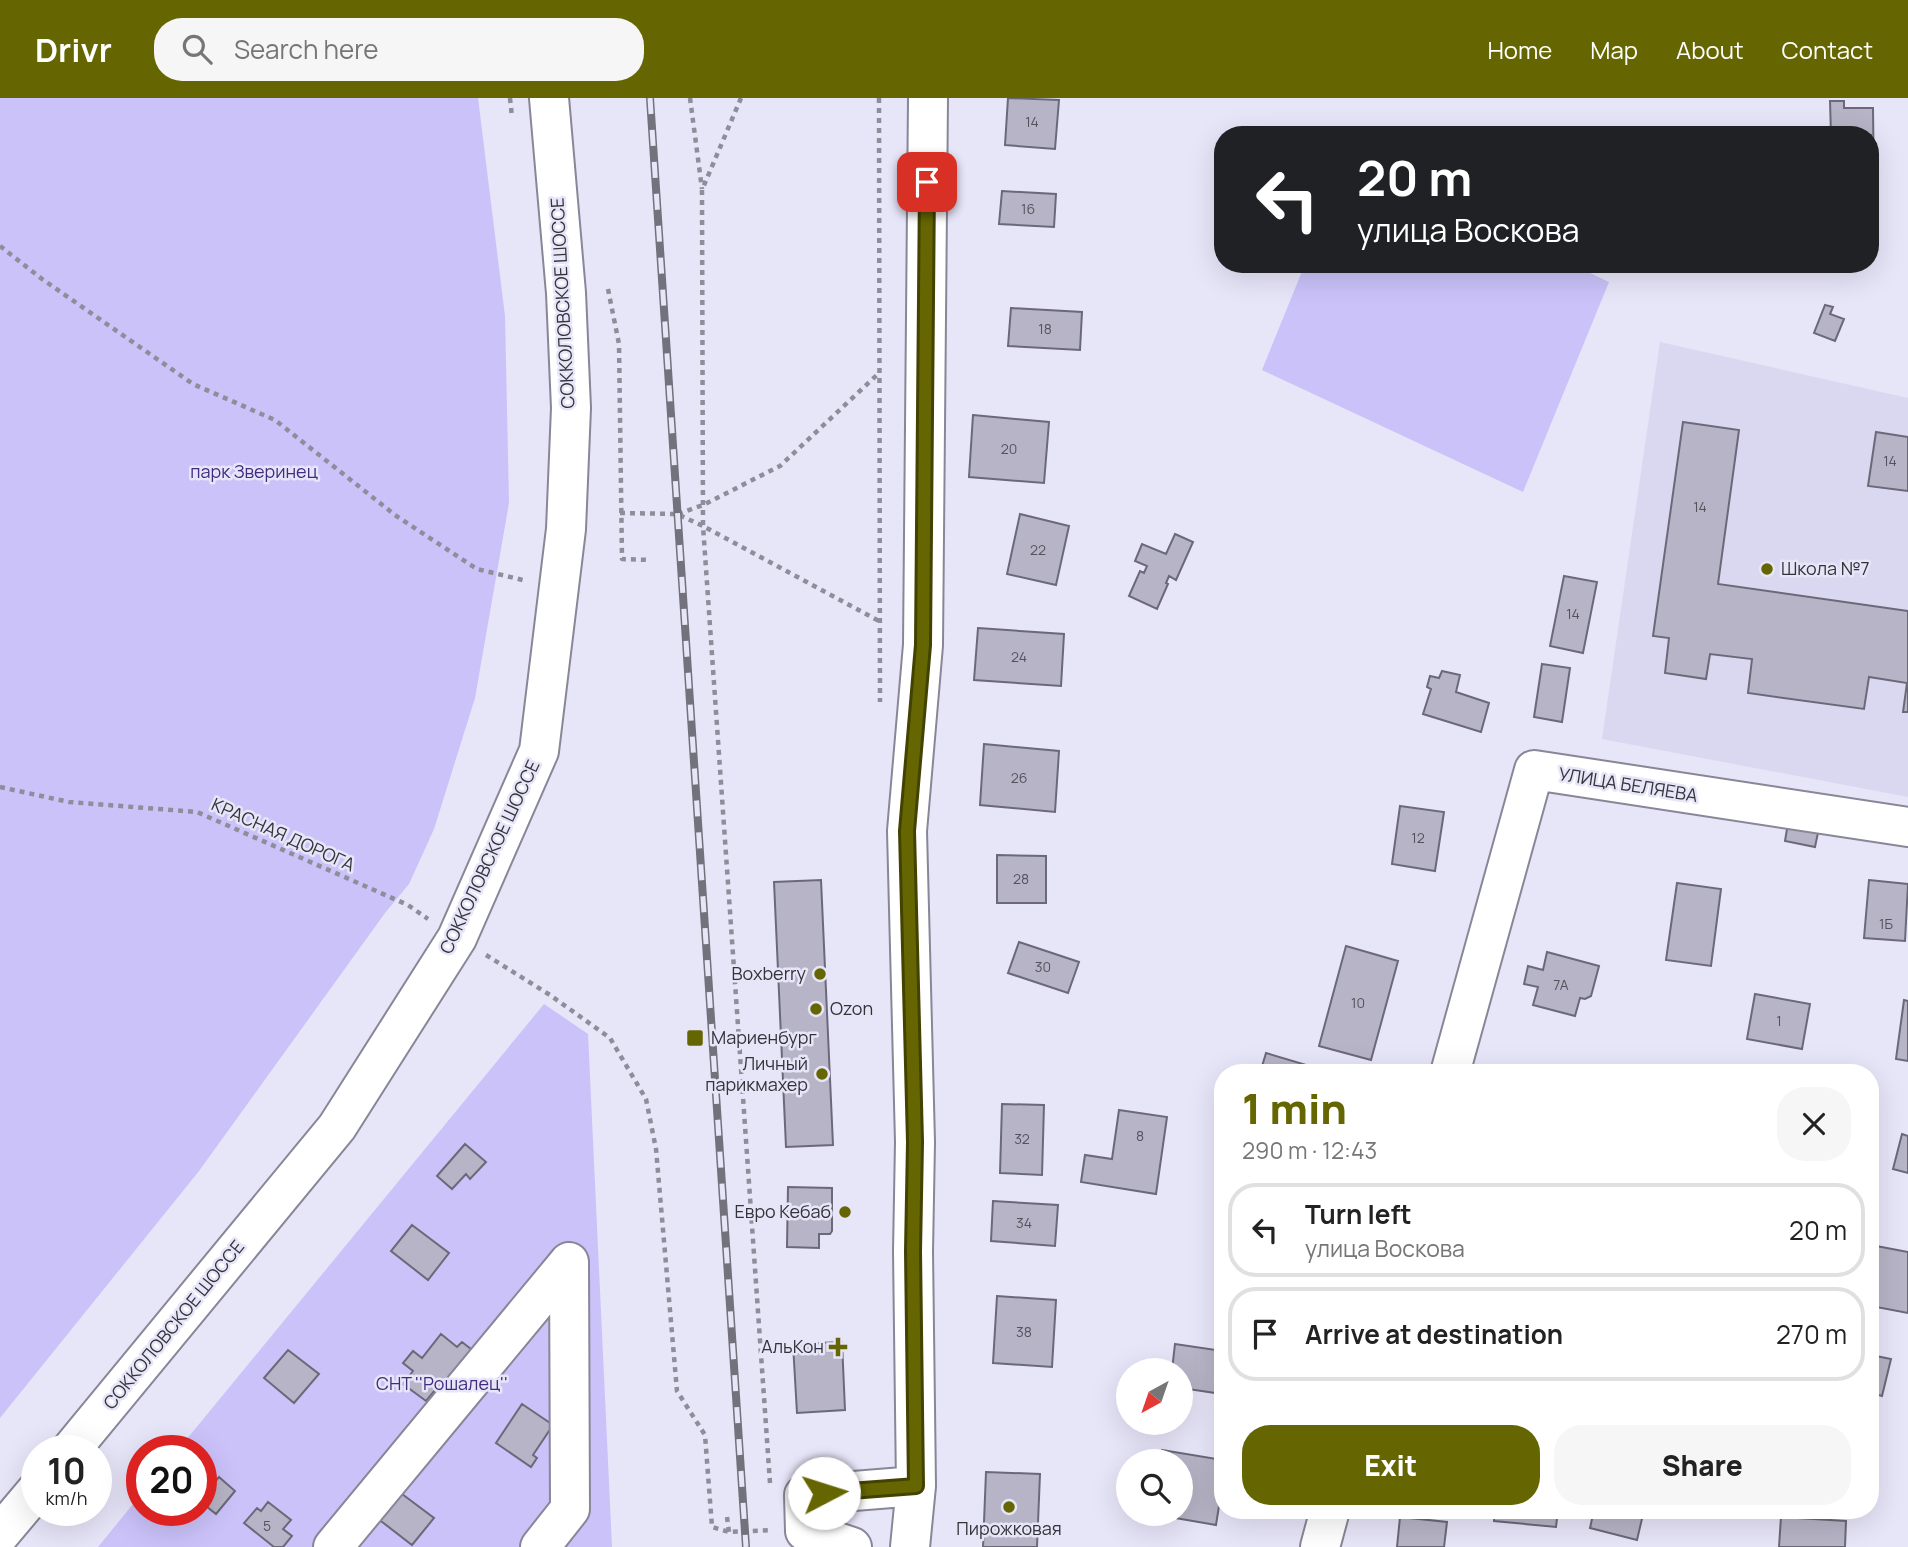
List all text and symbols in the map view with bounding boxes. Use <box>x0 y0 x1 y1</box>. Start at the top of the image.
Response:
search box <box>154 18 644 81</box>
text: Drivr <box>35 27 112 72</box>
icon: search <box>178 30 216 68</box>
text: Search here <box>234 31 378 67</box>
text: Home <box>1487 33 1552 66</box>
text: Map <box>1590 33 1638 66</box>
text: About <box>1676 33 1744 66</box>
text: Contact <box>1782 33 1873 66</box>
house number: 14 <box>1025 112 1039 131</box>
text: 20 m <box>1357 144 1472 211</box>
pin <box>897 152 957 212</box>
icon: left <box>1242 154 1333 245</box>
icon: arrive <box>908 163 946 201</box>
street label: СОККОЛОВСКОЕ ШОССЕ <box>544 197 580 409</box>
house number: 16 <box>1021 199 1035 218</box>
text: улица Воскова <box>1357 208 1579 252</box>
house number: 18 <box>1038 319 1052 338</box>
house number: 20 <box>1001 439 1017 458</box>
house number: 14 <box>1883 451 1897 470</box>
park label: парк Зверинец <box>190 459 318 483</box>
house number: 14 <box>1693 497 1707 516</box>
house number: 22 <box>1030 540 1046 559</box>
place label: Школа №7 <box>1781 556 1870 580</box>
marker: Школа №7 <box>1759 561 1775 577</box>
house number: 14 <box>1566 604 1580 623</box>
house number: 24 <box>1011 647 1027 666</box>
street label: СОККОЛОВСКОЕ ШОССЕ <box>434 756 545 957</box>
street label: УЛИЦА БЕЛЯЕВА <box>1557 761 1700 807</box>
house number: 26 <box>1011 768 1027 787</box>
street label: КРАСНАЯ ДОРОГА <box>208 792 359 877</box>
house number: 12 <box>1411 828 1425 847</box>
house number: 28 <box>1013 869 1029 888</box>
house number: 1Б <box>1879 914 1893 933</box>
house number: 30 <box>1035 957 1051 976</box>
place label: Boxberry <box>731 961 806 985</box>
marker: Boxberry <box>812 966 828 982</box>
house number: 7А <box>1553 975 1569 994</box>
house number: 10 <box>1351 993 1365 1012</box>
place label: Ozon <box>830 996 873 1020</box>
marker: Ozon <box>808 1001 824 1017</box>
house number: 1 <box>1776 1011 1782 1030</box>
place label: Мариенбург <box>711 1025 817 1049</box>
marker: Мариенбург <box>685 1028 705 1048</box>
place label: Личный парикмахер <box>705 1051 808 1096</box>
marker: Личный парикмахер <box>814 1066 830 1082</box>
text: 1 min <box>1242 1079 1347 1137</box>
button: close <box>1777 1087 1851 1161</box>
house number: 8 <box>1136 1126 1144 1145</box>
house number: 32 <box>1014 1129 1030 1148</box>
text: 290 m · 12:43 <box>1242 1134 1377 1166</box>
text: Turn left <box>1305 1196 1412 1232</box>
place label: Евро Кебаб <box>735 1199 831 1223</box>
marker: Евро Кебаб <box>837 1204 853 1220</box>
icon: left <box>1246 1211 1284 1249</box>
text: 20 m <box>1789 1212 1847 1248</box>
house number: 34 <box>1016 1213 1032 1232</box>
text: улица Воскова <box>1305 1232 1465 1264</box>
street label: СОККОЛОВСКОЕ ШОССЕ <box>97 1235 249 1414</box>
icon: arrive <box>1246 1315 1284 1353</box>
text: Arrive at destination <box>1305 1316 1563 1352</box>
text: 270 m <box>1776 1316 1847 1352</box>
house number: 38 <box>1016 1322 1032 1341</box>
place label: АльКон <box>761 1334 824 1358</box>
marker: АльКон <box>830 1339 846 1355</box>
north arrow <box>1116 1358 1194 1435</box>
map controls <box>1116 1358 1193 1526</box>
park label: СНТ ''Рошалец'' <box>376 1371 508 1395</box>
button: Exit <box>1242 1425 1540 1505</box>
button: Share <box>1554 1425 1851 1505</box>
speed limit sign: 20 <box>126 1435 217 1526</box>
text: 10 <box>47 1447 86 1495</box>
button: search <box>1116 1449 1193 1526</box>
position arrow <box>787 1456 861 1530</box>
text: km/h <box>46 1486 87 1510</box>
marker: Пирожковая <box>1001 1499 1017 1515</box>
house number: 5 <box>263 1516 271 1535</box>
place label: Пирожковая <box>956 1516 1062 1540</box>

